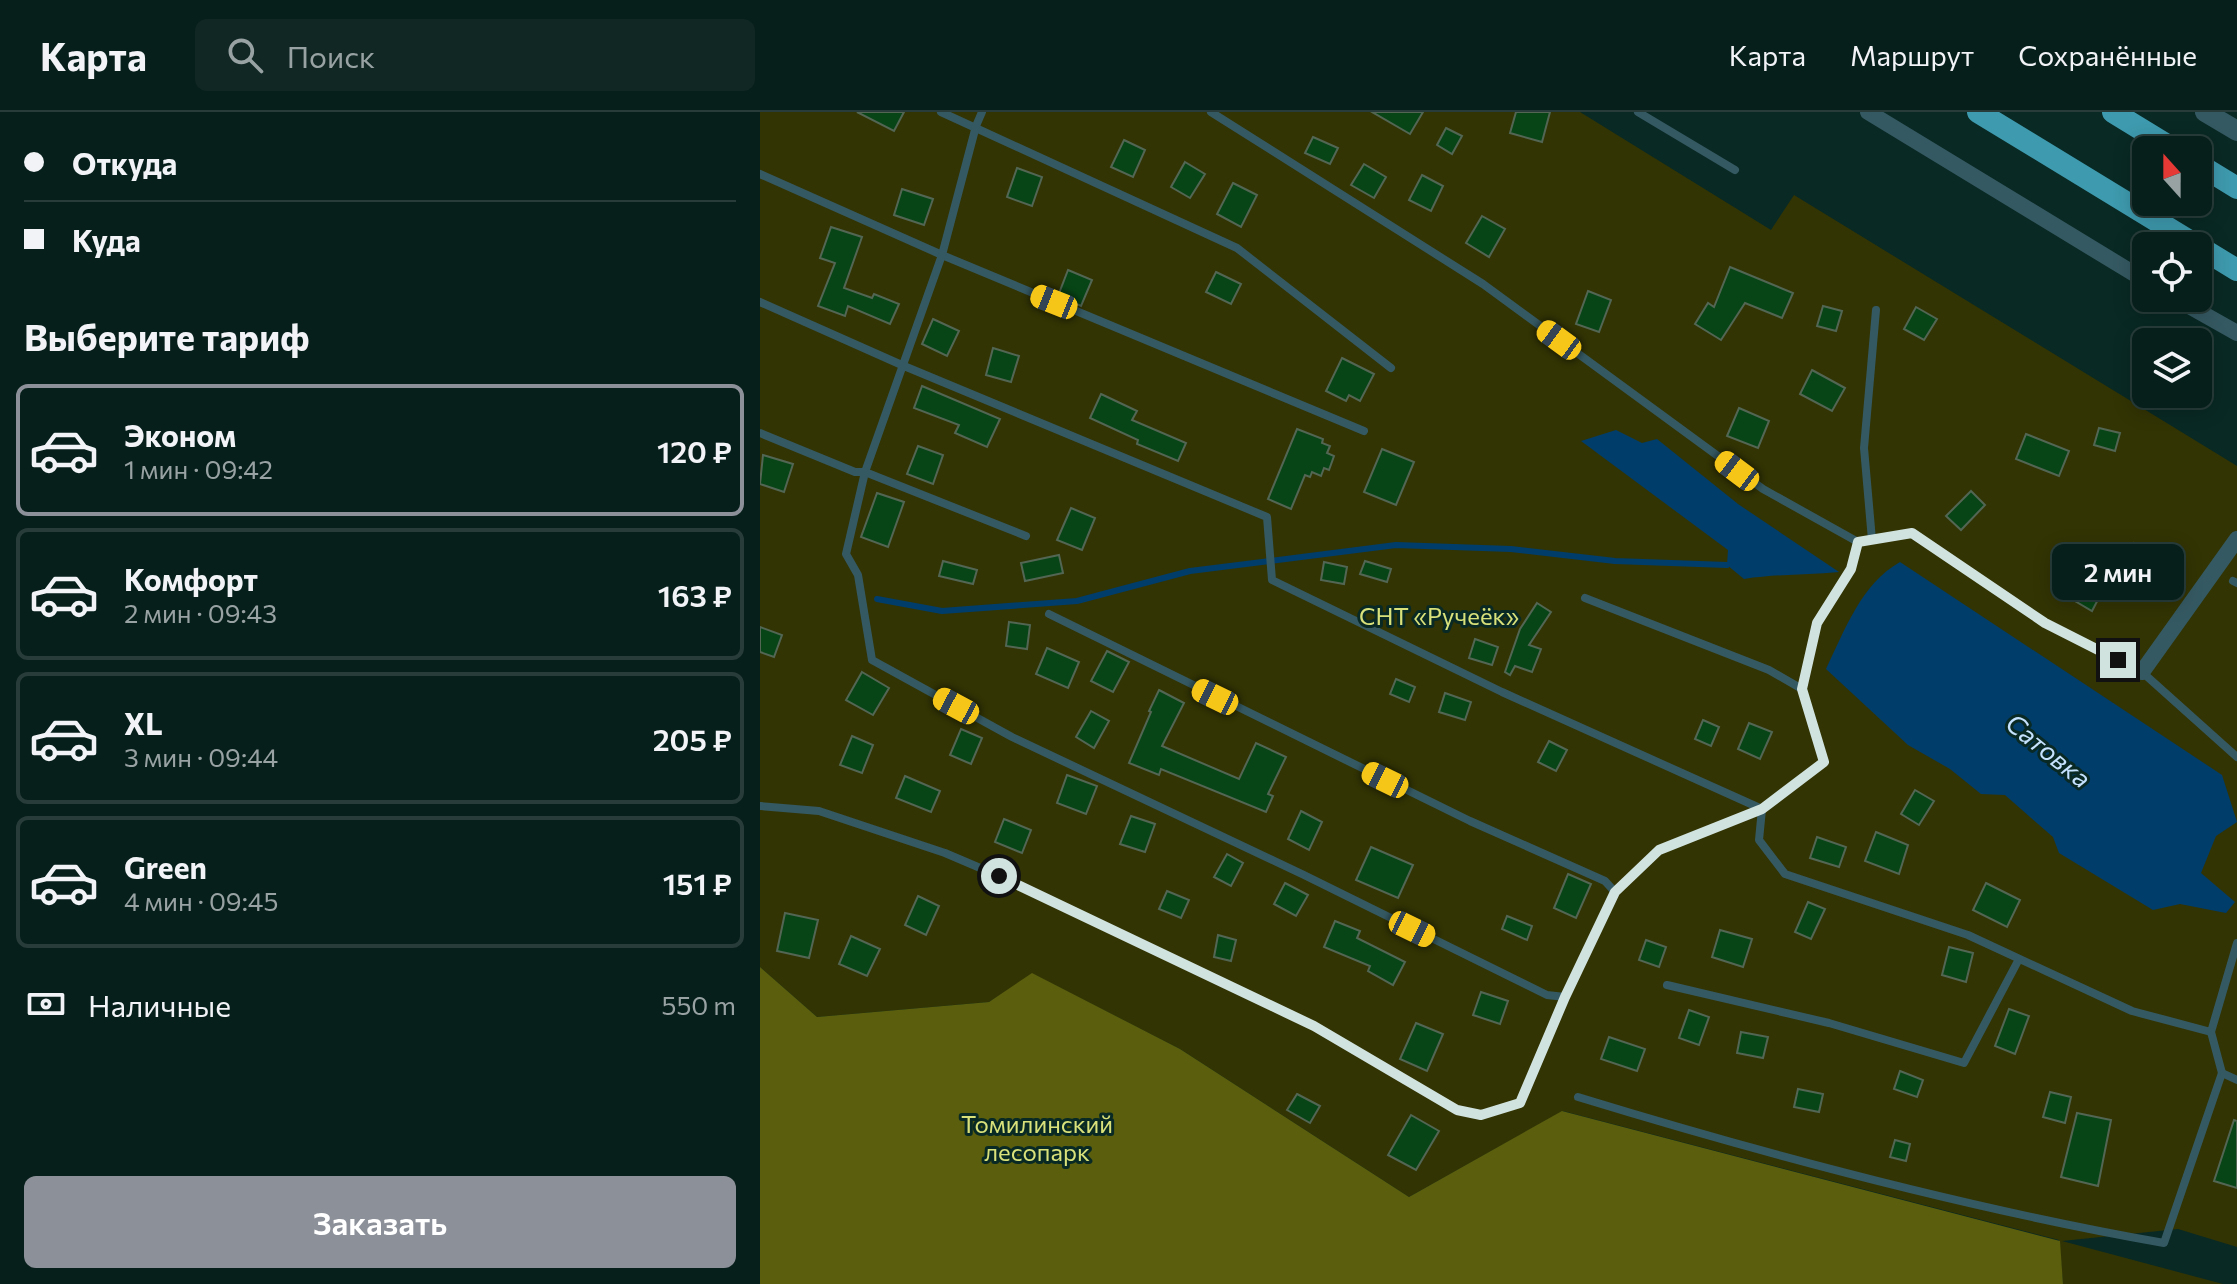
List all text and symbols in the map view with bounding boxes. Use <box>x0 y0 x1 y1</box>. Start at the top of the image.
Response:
search box <box>195 19 755 91</box>
text: Карта <box>40 32 147 79</box>
icon: search <box>223 33 267 77</box>
text: Поиск <box>287 37 375 74</box>
text: Карта <box>1729 38 1806 72</box>
text: Маршрут <box>1850 38 1974 72</box>
text: Сохранённые <box>2018 38 2197 72</box>
north arrow <box>2132 136 2212 216</box>
map controls <box>2132 136 2212 408</box>
text: Откуда <box>72 144 177 181</box>
text: Куда <box>72 221 141 258</box>
button: locate <box>2132 232 2212 312</box>
car <box>1027 282 1081 322</box>
text: Выберите тариф <box>24 314 309 358</box>
car <box>1533 316 1585 364</box>
button: layers <box>2132 328 2212 408</box>
icon: car <box>28 414 100 486</box>
text: Эконом <box>124 416 236 453</box>
text: 120 ₽ <box>657 432 732 469</box>
car <box>1711 447 1763 495</box>
text: 1 мин · 09:42 <box>124 453 273 484</box>
callout: 2 мин <box>2052 544 2184 600</box>
text: 2 мин <box>2084 556 2152 587</box>
icon: car <box>28 558 100 630</box>
text: Комфорт <box>124 560 258 597</box>
text: 163 ₽ <box>658 576 732 613</box>
text: 2 мин · 09:43 <box>124 597 277 628</box>
park label: СНТ «Ручеёк» <box>1359 601 1519 630</box>
route end <box>2100 642 2136 678</box>
car <box>1188 676 1242 718</box>
car <box>929 684 983 728</box>
icon: car <box>28 702 100 774</box>
text: XL <box>124 704 163 741</box>
water label: Сатовка <box>2000 706 2098 793</box>
text: 205 ₽ <box>653 720 732 757</box>
text: 3 мин · 09:44 <box>124 741 278 772</box>
car <box>1358 759 1412 801</box>
icon: car <box>28 846 100 918</box>
text: Green <box>124 848 207 885</box>
route start <box>981 858 1017 894</box>
text: 151 ₽ <box>663 864 732 901</box>
text: 4 мин · 09:45 <box>124 885 278 916</box>
car <box>1385 908 1439 950</box>
icon: cash <box>24 982 68 1026</box>
text: Наличные <box>88 986 231 1023</box>
text: 550 m <box>661 989 736 1020</box>
park label: Томилинский лесопарк <box>961 1109 1113 1166</box>
button: Заказать <box>24 1176 736 1268</box>

